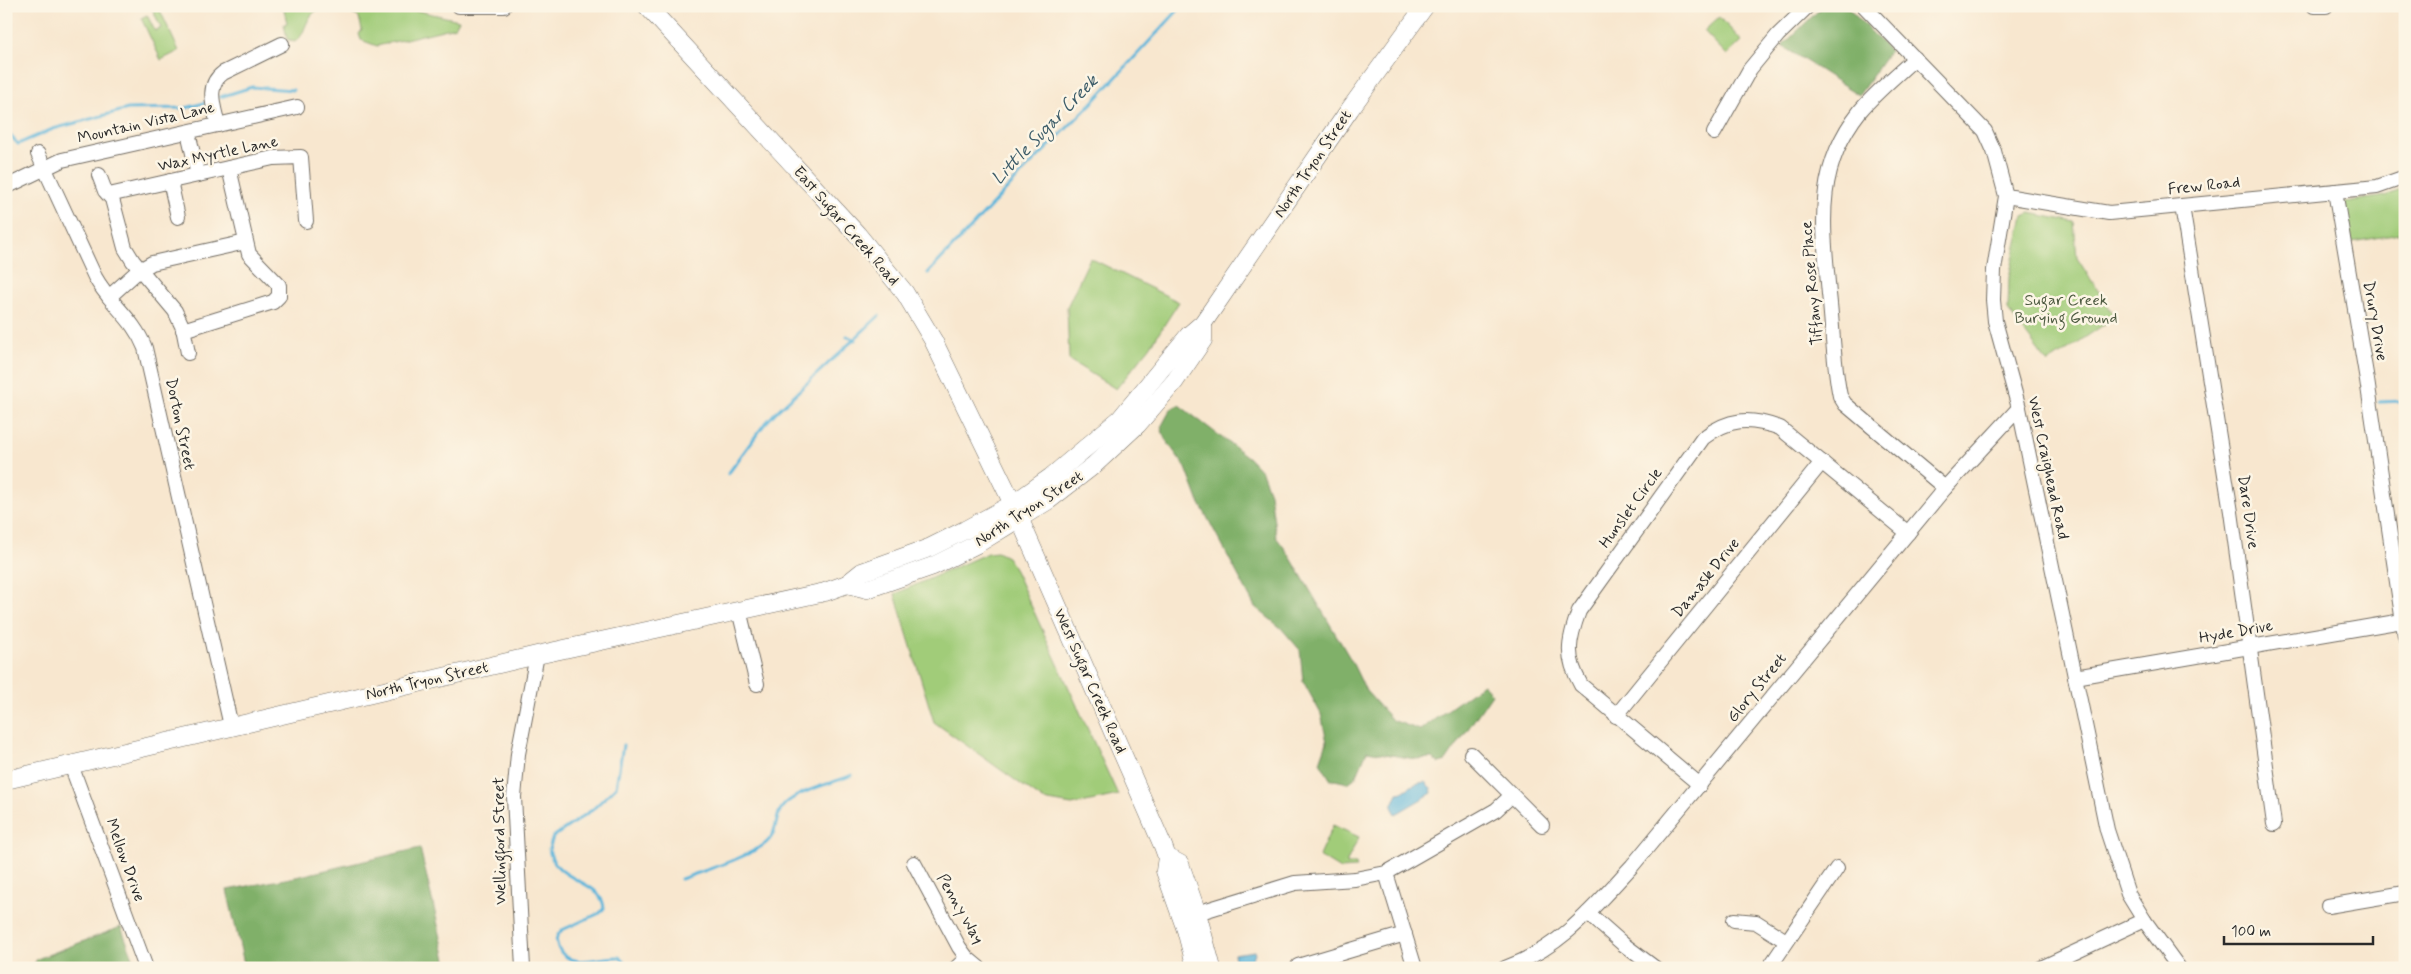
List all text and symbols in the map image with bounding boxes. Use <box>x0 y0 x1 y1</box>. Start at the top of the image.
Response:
water label: Little Sugar Creek <box>986 69 1106 191</box>
street label: Mountain Vista Lane <box>75 97 217 149</box>
street label: North Tryon Street <box>1269 106 1357 222</box>
street label: Wax Myrtle Lane <box>156 131 280 177</box>
street label: East Sugar Creek Road <box>788 162 904 291</box>
street label: Frew Road <box>2167 172 2241 200</box>
street label: Tiffany Rose Place <box>1796 220 1828 346</box>
street label: Drury Drive <box>2358 279 2392 363</box>
park label: Sugar Creek Burying Ground <box>2015 290 2117 330</box>
street label: Dorton Street <box>160 376 200 472</box>
street label: West Craighead Road <box>2022 394 2073 542</box>
street label: Hunslet Circle <box>1595 463 1667 553</box>
street label: North Tryon Street <box>971 466 1087 552</box>
street label: Dare Drive <box>2232 474 2264 551</box>
street label: Damask Drive <box>1667 534 1745 622</box>
street label: West Sugar Creek Road <box>1048 605 1131 757</box>
street label: Hyde Drive <box>2197 615 2275 649</box>
street label: Glory Street <box>1723 649 1791 727</box>
street label: North Tryon Street <box>364 657 490 705</box>
street label: Wellingford Street <box>488 776 514 905</box>
street label: Mellow Drive <box>100 816 150 904</box>
street label: Penny Way <box>931 870 989 948</box>
scale bar <box>2224 914 2372 946</box>
text: 100 m <box>2231 922 2271 942</box>

